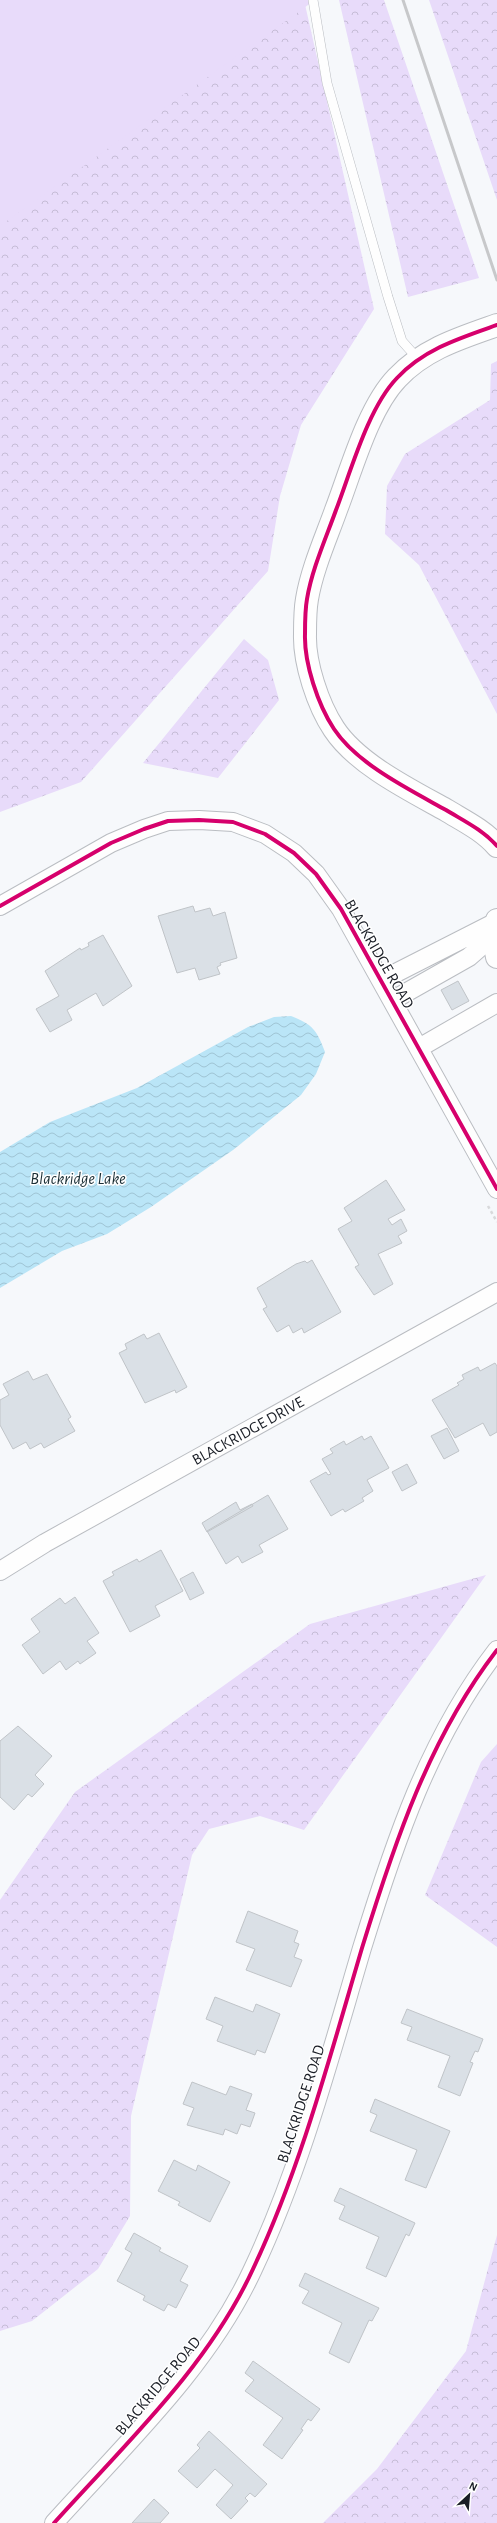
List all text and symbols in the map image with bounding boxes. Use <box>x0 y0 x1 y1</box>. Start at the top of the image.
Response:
street label: BLACKRIDGE ROAD <box>341 897 417 1011</box>
water label: Blackridge Lake <box>30 1170 126 1187</box>
street label: BLACKRIDGE DRIVE <box>190 1394 307 1468</box>
street label: BLACKRIDGE ROAD <box>274 2043 328 2165</box>
street label: BLACKRIDGE ROAD <box>112 2334 204 2438</box>
north arrow <box>449 2475 489 2515</box>
text: N <box>467 2480 479 2493</box>

